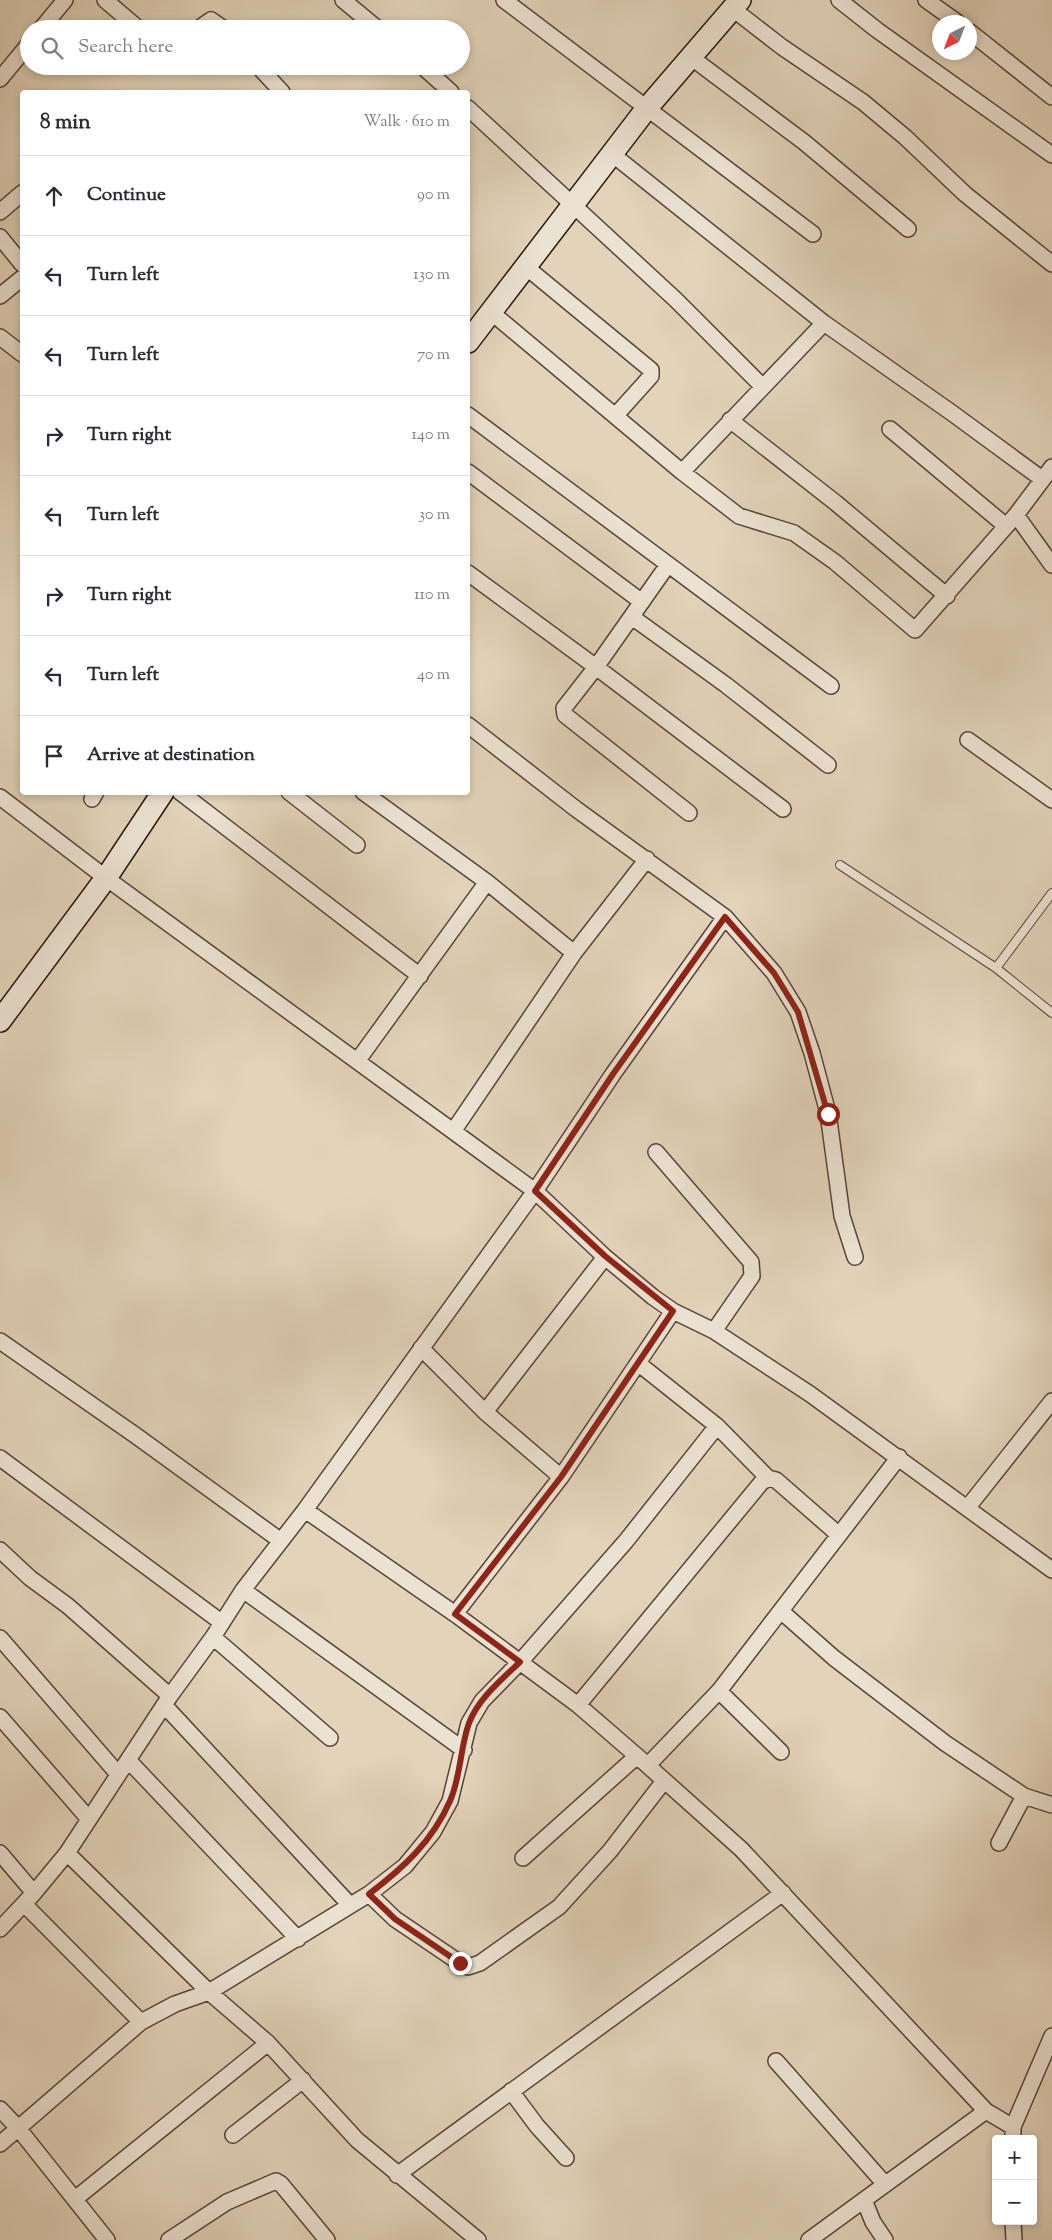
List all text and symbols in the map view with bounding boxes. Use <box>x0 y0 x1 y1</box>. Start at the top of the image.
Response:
north arrow <box>932 15 977 60</box>
search box <box>20 20 470 75</box>
icon: search <box>38 34 66 62</box>
text: Search here <box>78 34 173 61</box>
text: 8 min <box>40 108 91 138</box>
text: Walk · 610 m <box>363 111 450 134</box>
icon: ahead <box>40 182 68 210</box>
text: Continue <box>87 182 166 209</box>
text: 90 m <box>417 184 450 207</box>
icon: left <box>40 262 68 290</box>
text: Turn left <box>87 262 159 289</box>
text: 130 m <box>413 264 450 287</box>
icon: left <box>40 342 68 370</box>
text: Turn left <box>87 342 159 369</box>
text: 70 m <box>417 344 450 367</box>
icon: right <box>40 422 68 450</box>
text: Turn right <box>87 422 171 449</box>
text: 140 m <box>412 424 450 447</box>
icon: left <box>40 502 68 530</box>
text: Turn left <box>87 502 159 529</box>
text: 30 m <box>419 504 450 527</box>
icon: right <box>40 582 68 610</box>
text: Turn right <box>87 582 171 609</box>
text: 110 m <box>414 584 450 607</box>
icon: left <box>40 662 68 690</box>
text: Turn left <box>87 662 159 689</box>
text: 40 m <box>417 664 450 687</box>
icon: arrive <box>40 742 68 770</box>
text: Arrive at destination <box>87 742 255 769</box>
route start <box>817 1103 840 1126</box>
route end <box>449 1952 472 1975</box>
map controls <box>992 2135 1037 2225</box>
button: + <box>992 2135 1037 2180</box>
button: − <box>992 2180 1037 2225</box>

